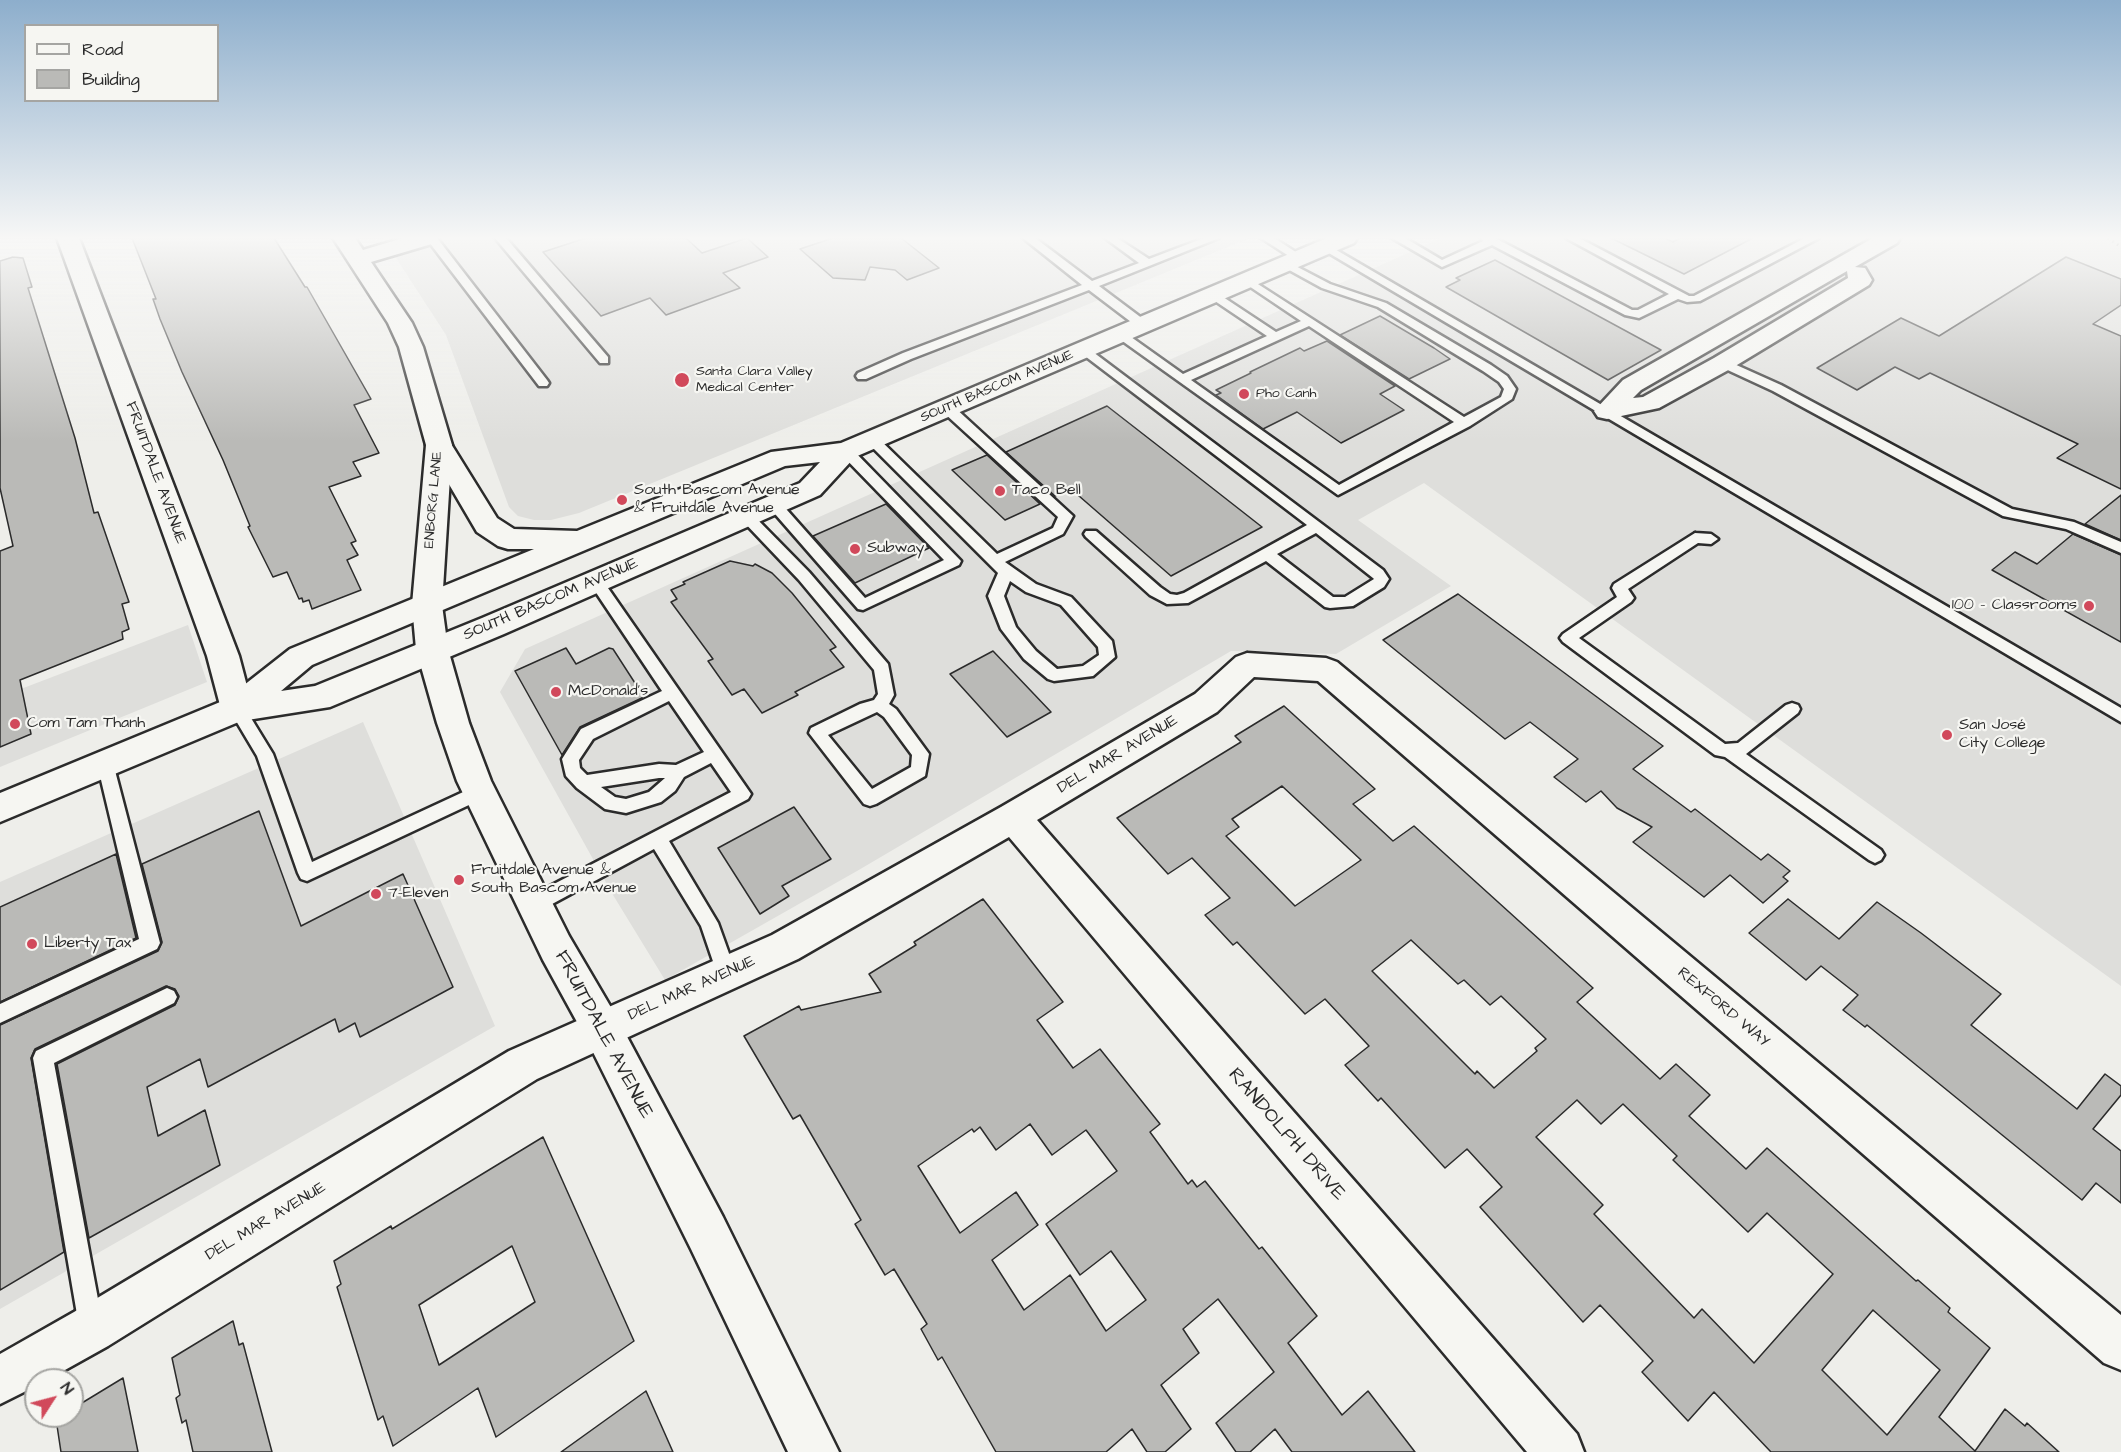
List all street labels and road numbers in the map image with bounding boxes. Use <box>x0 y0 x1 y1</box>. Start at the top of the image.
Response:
street label: SOUTH BASCOM AVENUE <box>918 347 1076 427</box>
street label: FRUITDALE AVENUE <box>120 399 190 547</box>
street label: ENBORG LANE <box>421 451 447 549</box>
street label: SOUTH BASCOM AVENUE <box>461 554 641 646</box>
street label: DEL MAR AVENUE <box>1054 712 1182 798</box>
street label: FRUITDALE AVENUE <box>548 947 658 1123</box>
street label: DEL MAR AVENUE <box>626 952 758 1026</box>
street label: REXFORD WAY <box>1673 964 1773 1052</box>
street label: RANDOLPH DRIVE <box>1222 1064 1350 1206</box>
street label: DEL MAR AVENUE <box>202 1179 330 1265</box>

